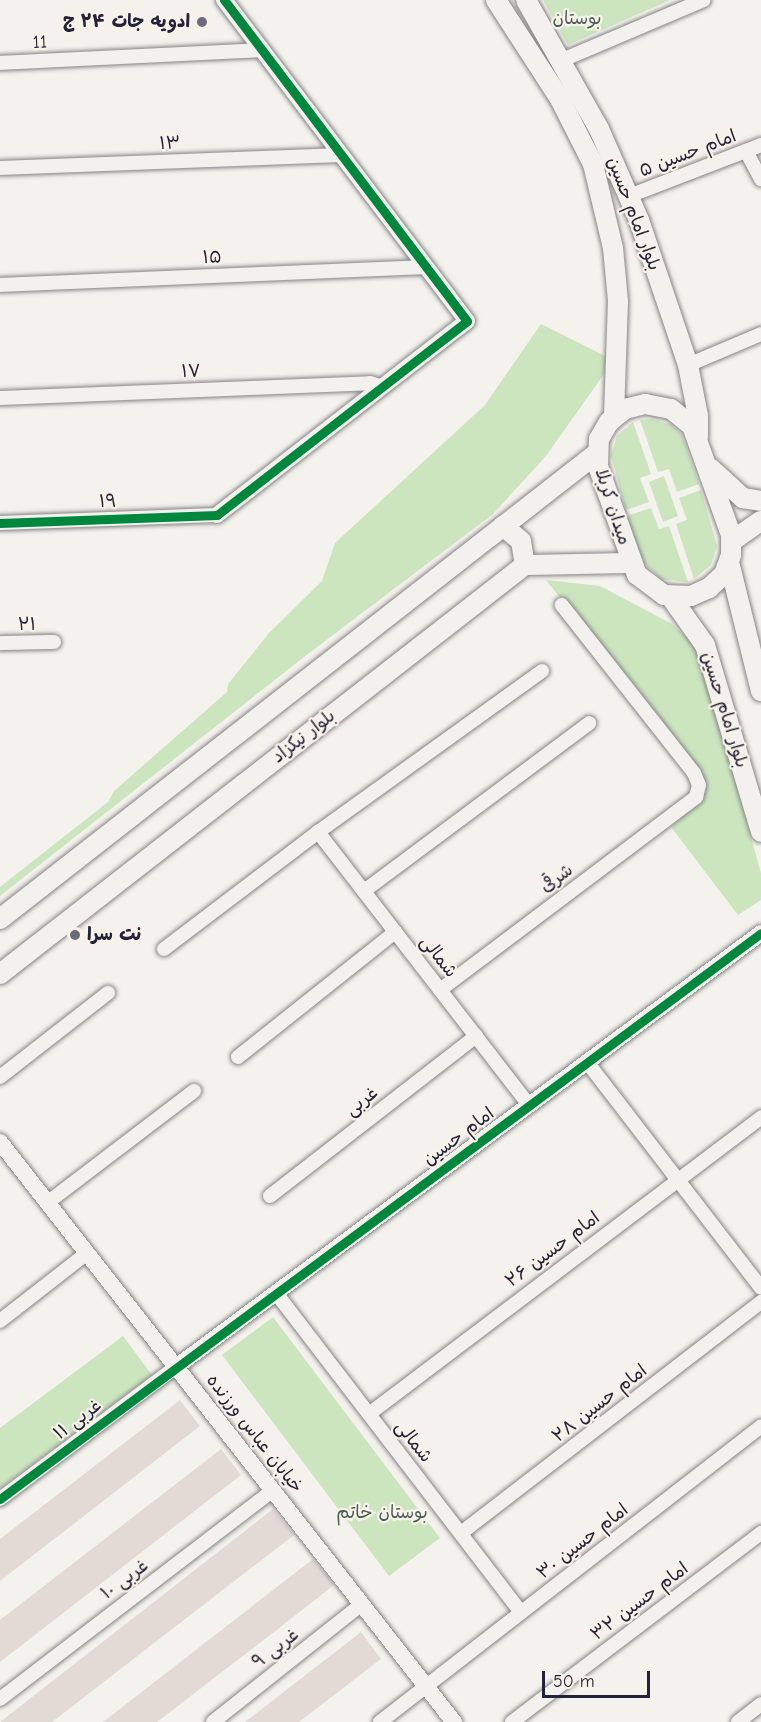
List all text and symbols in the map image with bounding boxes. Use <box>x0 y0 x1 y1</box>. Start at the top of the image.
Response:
park label: بوستان <box>552 8 602 30</box>
place label: ادویه جات ۲۴ ج <box>63 11 190 33</box>
marker: ادویه جات ۲۴ ج <box>195 15 209 29</box>
street label: 11 <box>32 32 48 54</box>
street label: امام حسین ۵ <box>637 126 739 182</box>
street label: ۱۳ <box>159 133 181 155</box>
street label: بلوار امام حسین <box>601 154 665 274</box>
street label: ۱۵ <box>202 247 222 269</box>
street label: ۱۷ <box>181 361 201 383</box>
street label: میدان کربلا <box>590 466 634 548</box>
street label: ۱۹ <box>99 491 117 513</box>
street label: ۲۱ <box>18 614 36 636</box>
street label: بلوار امام حسین <box>696 649 752 771</box>
street label: بلوار نیکزاد <box>268 706 340 768</box>
street label: شرقی <box>536 860 578 898</box>
place label: نت سرا <box>87 924 141 946</box>
marker: نت سرا <box>68 928 82 942</box>
street label: شمالی <box>415 932 461 982</box>
street label: غربی <box>341 1083 383 1121</box>
street label: امام حسین <box>419 1103 499 1171</box>
street label: امام حسین ۲۶ <box>502 1207 604 1293</box>
street label: امام حسین ۲۸ <box>548 1360 652 1448</box>
street label: خیابان عباس ورزنده <box>201 1371 307 1497</box>
street label: غربی ۱۱ <box>50 1395 106 1445</box>
street label: شمالی <box>390 1417 436 1467</box>
street label: امام حسین ۳۰ <box>533 1500 633 1584</box>
park label: بوستان خاتم <box>336 1502 428 1524</box>
street label: غربی ۱۰ <box>97 1555 153 1605</box>
street label: امام حسین ۳۲ <box>587 1558 693 1646</box>
street label: غربی ۹ <box>249 1624 303 1674</box>
scale bar <box>545 1659 653 1697</box>
text: 50 m <box>553 1671 595 1692</box>

